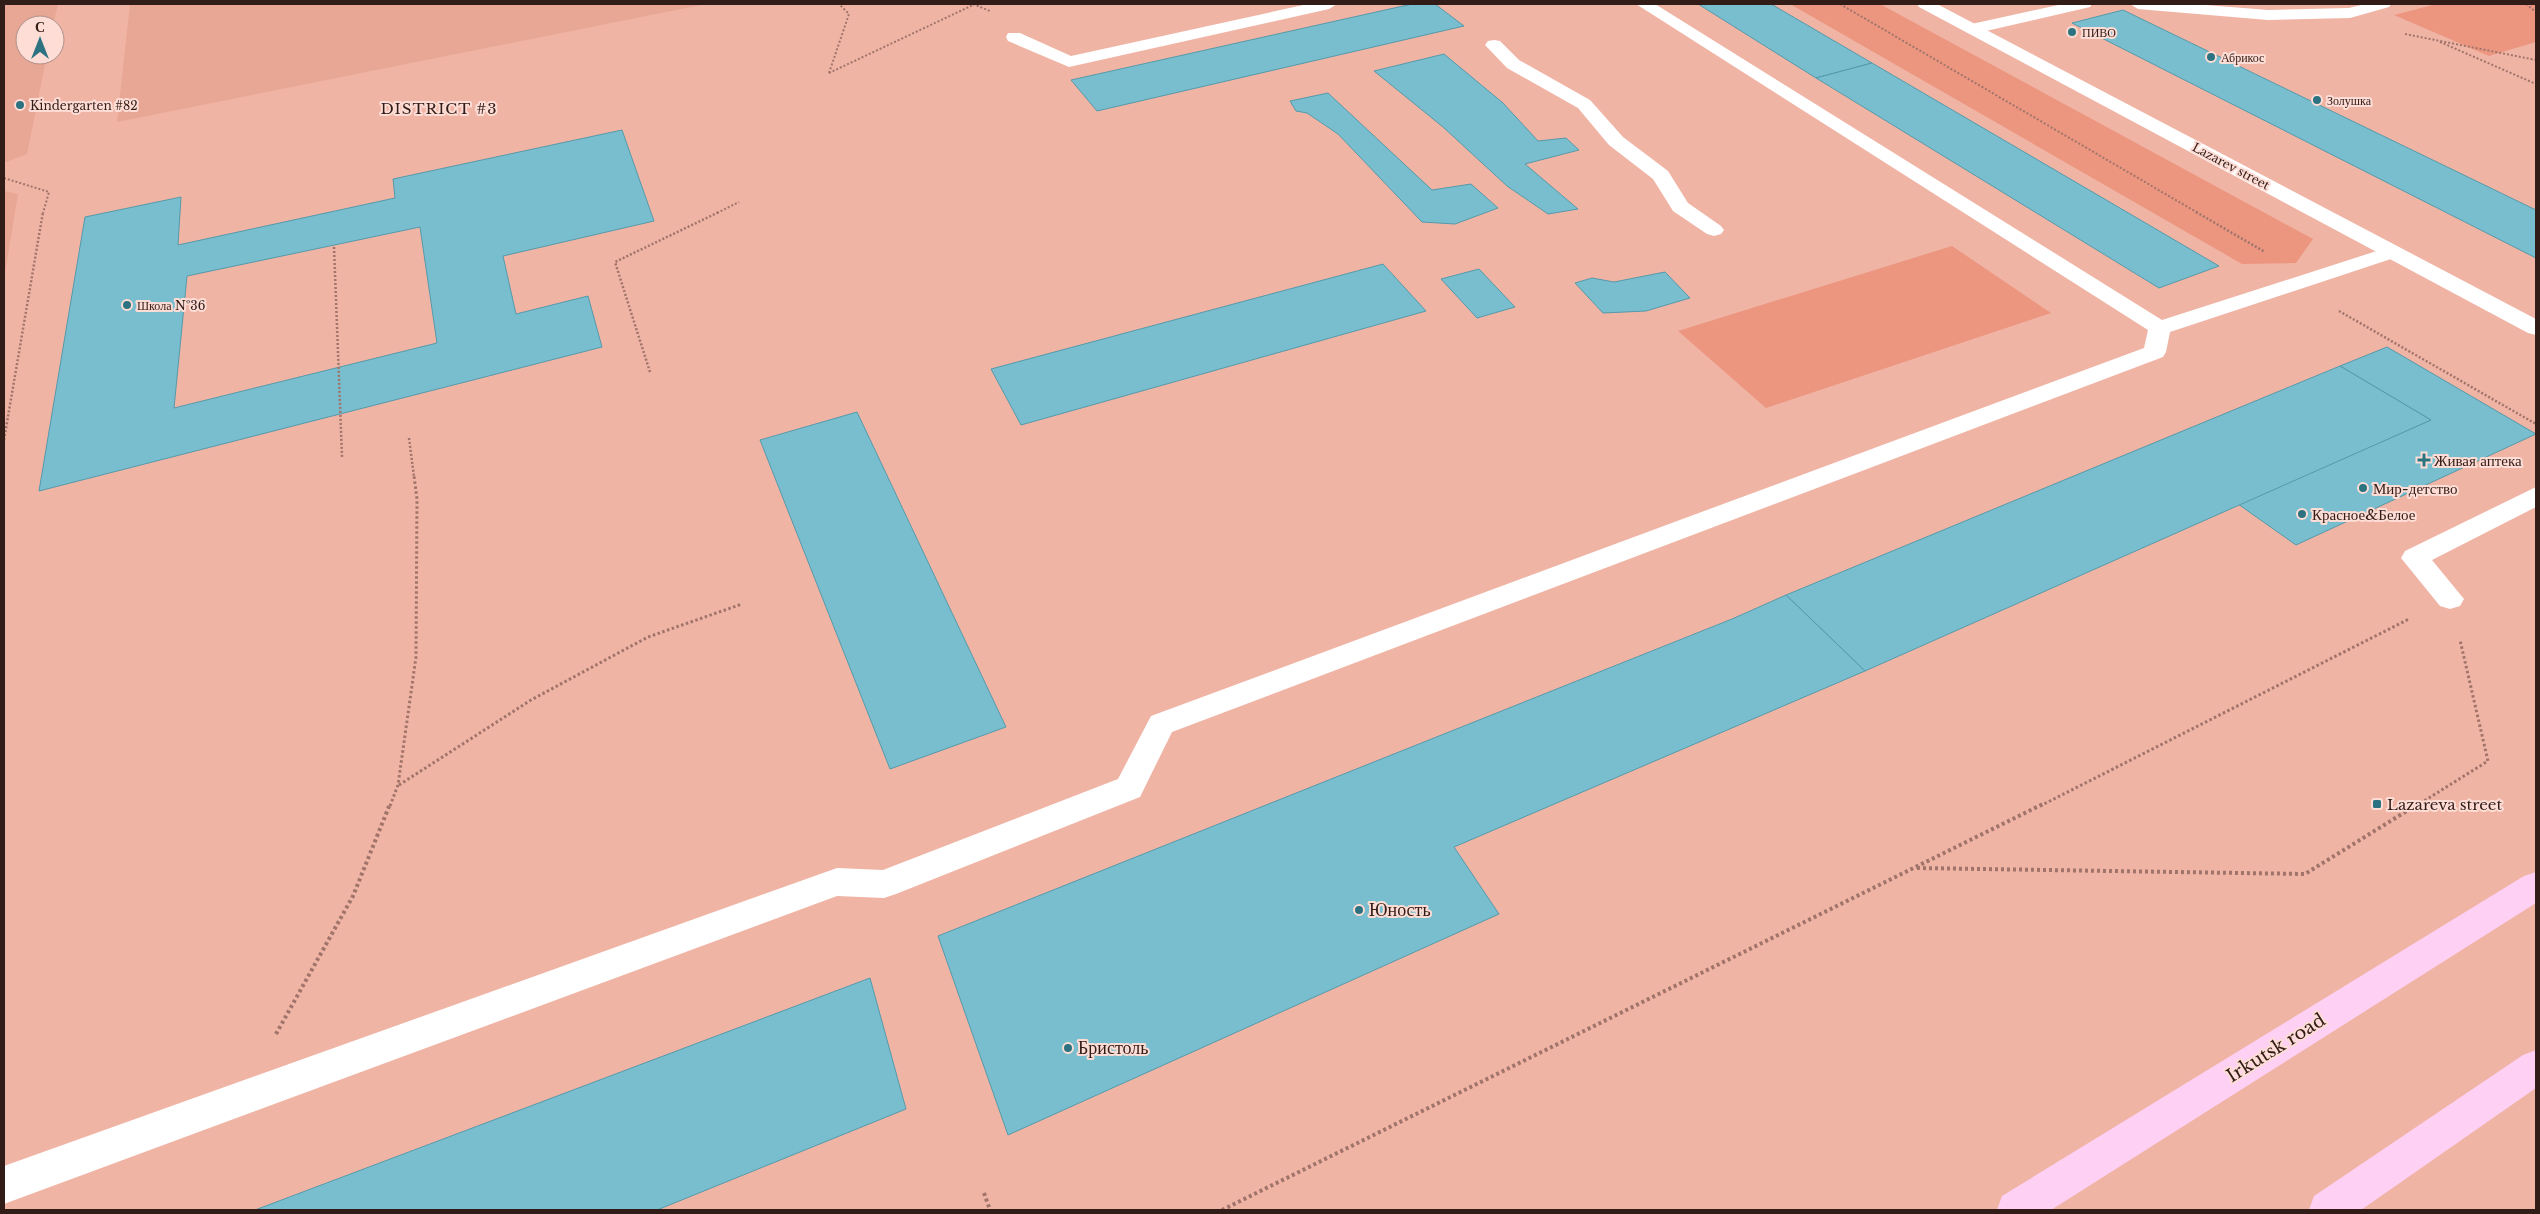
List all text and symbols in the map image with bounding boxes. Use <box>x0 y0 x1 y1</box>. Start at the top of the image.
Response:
north arrow <box>15 15 65 65</box>
text: С <box>35 18 45 36</box>
place label: ПИВО <box>2082 25 2116 40</box>
marker: ПИВО <box>2066 26 2078 38</box>
place label: Абрикос <box>2221 50 2264 65</box>
marker: Абрикос <box>2205 51 2217 63</box>
place label: Золушка <box>2327 93 2372 108</box>
marker: Золушка <box>2311 94 2323 106</box>
place label: Kindergarten #82 <box>30 98 138 113</box>
marker: Kindergarten #82 <box>14 99 26 111</box>
district label: DISTRICT #3 <box>381 99 497 118</box>
street label: Lazarev street <box>2190 139 2273 193</box>
place label: Школа №36 <box>137 298 206 313</box>
marker: Школа №36 <box>121 299 133 311</box>
place label: Живая аптека <box>2434 451 2522 470</box>
marker: Живая аптека <box>2418 454 2430 466</box>
place label: Мир-детство <box>2373 479 2458 498</box>
marker: Мир-детство <box>2357 482 2369 494</box>
place label: Красное&Белое <box>2312 505 2416 524</box>
marker: Красное&Белое <box>2296 508 2308 520</box>
place label: Lazareva street <box>2387 795 2502 814</box>
marker: Lazareva street <box>2371 798 2383 810</box>
place label: Юность <box>1369 899 1431 921</box>
marker: Юность <box>1353 904 1365 916</box>
street label: Irkutsk road <box>2222 1009 2330 1087</box>
place label: Бристоль <box>1078 1037 1149 1059</box>
marker: Бристоль <box>1062 1042 1074 1054</box>

